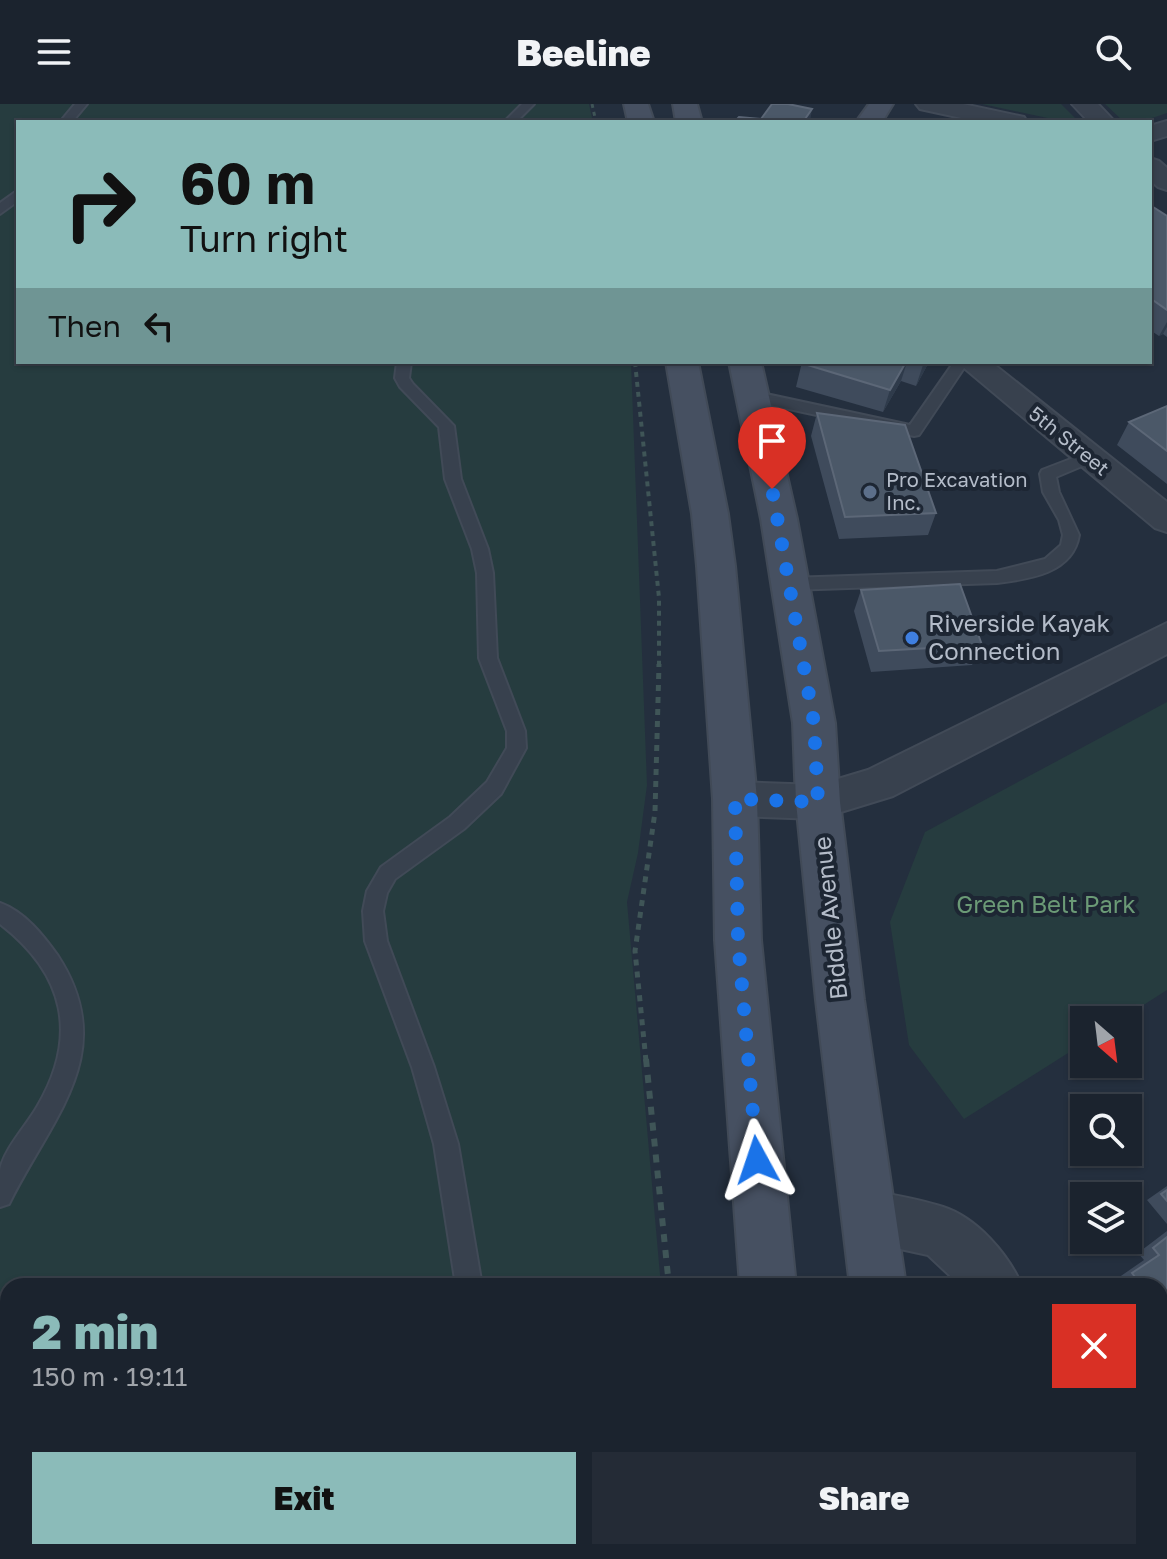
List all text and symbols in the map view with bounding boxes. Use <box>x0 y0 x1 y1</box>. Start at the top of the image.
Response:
icon: menu <box>32 30 76 74</box>
icon: search <box>1091 30 1135 74</box>
text: Beeline <box>516 31 651 74</box>
text: 60 m <box>180 149 315 216</box>
icon: right <box>48 152 152 256</box>
text: Turn right <box>180 217 348 260</box>
icon: left <box>137 304 181 348</box>
text: Then <box>48 308 121 344</box>
street label: 5th Street <box>1025 401 1115 480</box>
pin <box>738 407 806 489</box>
icon: arrive <box>750 419 794 463</box>
place label: Pro Excavation Inc. <box>886 467 1028 514</box>
marker: Pro Excavation Inc. <box>861 483 879 501</box>
place label: Riverside Kayak Connection <box>928 608 1110 665</box>
marker: Riverside Kayak Connection <box>903 629 921 647</box>
street label: Biddle Avenue <box>807 835 853 1001</box>
park label: Green Belt Park <box>956 889 1136 918</box>
north arrow <box>1070 1006 1142 1078</box>
map controls <box>1070 1006 1142 1254</box>
button: search <box>1070 1094 1142 1166</box>
position arrow <box>715 1118 799 1202</box>
button: layers <box>1070 1182 1142 1254</box>
text: 2 min <box>32 1302 158 1360</box>
button: close <box>1052 1304 1136 1388</box>
text: 150 m · 19:11 <box>32 1361 187 1392</box>
button: Exit <box>32 1452 576 1544</box>
button: Share <box>592 1452 1136 1544</box>

